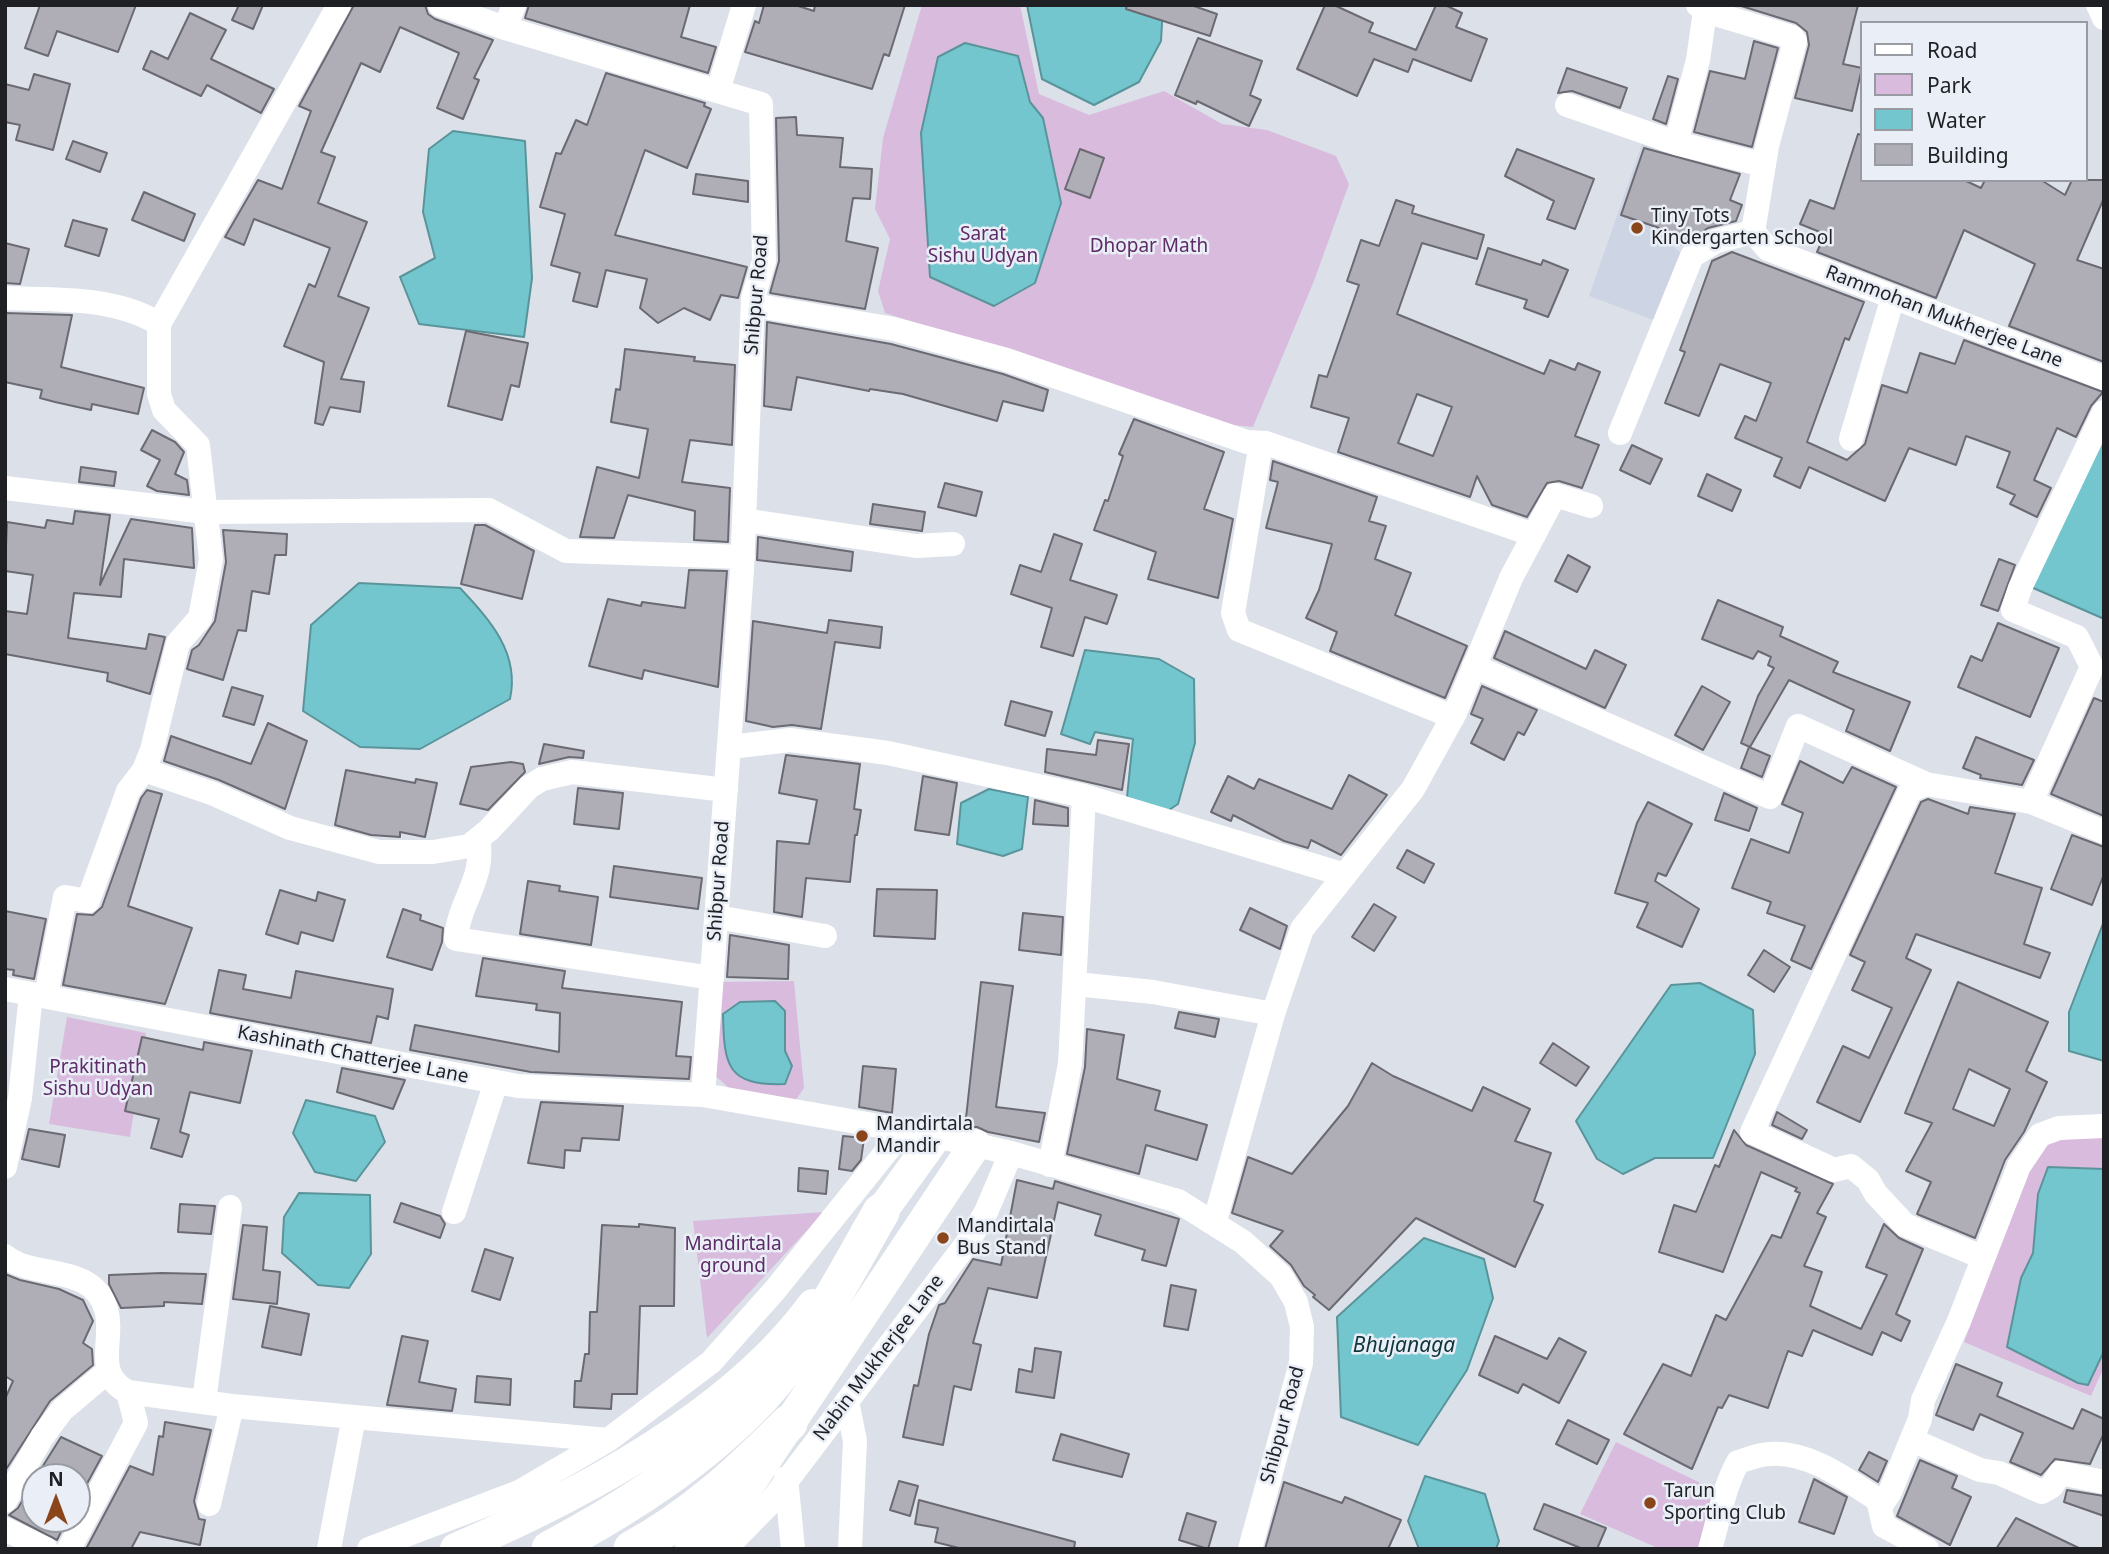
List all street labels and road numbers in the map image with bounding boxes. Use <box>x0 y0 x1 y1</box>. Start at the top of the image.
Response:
street label: Shibpur Road <box>740 234 774 356</box>
street label: Rammohan Mukherjee Lane <box>1822 261 2066 373</box>
street label: Shibpur Road <box>703 820 735 942</box>
street label: Kashinath Chatterjee Lane <box>235 1021 471 1089</box>
street label: Nabin Mukherjee Lane <box>809 1270 949 1446</box>
street label: Shibpur Road <box>1256 1364 1310 1486</box>

